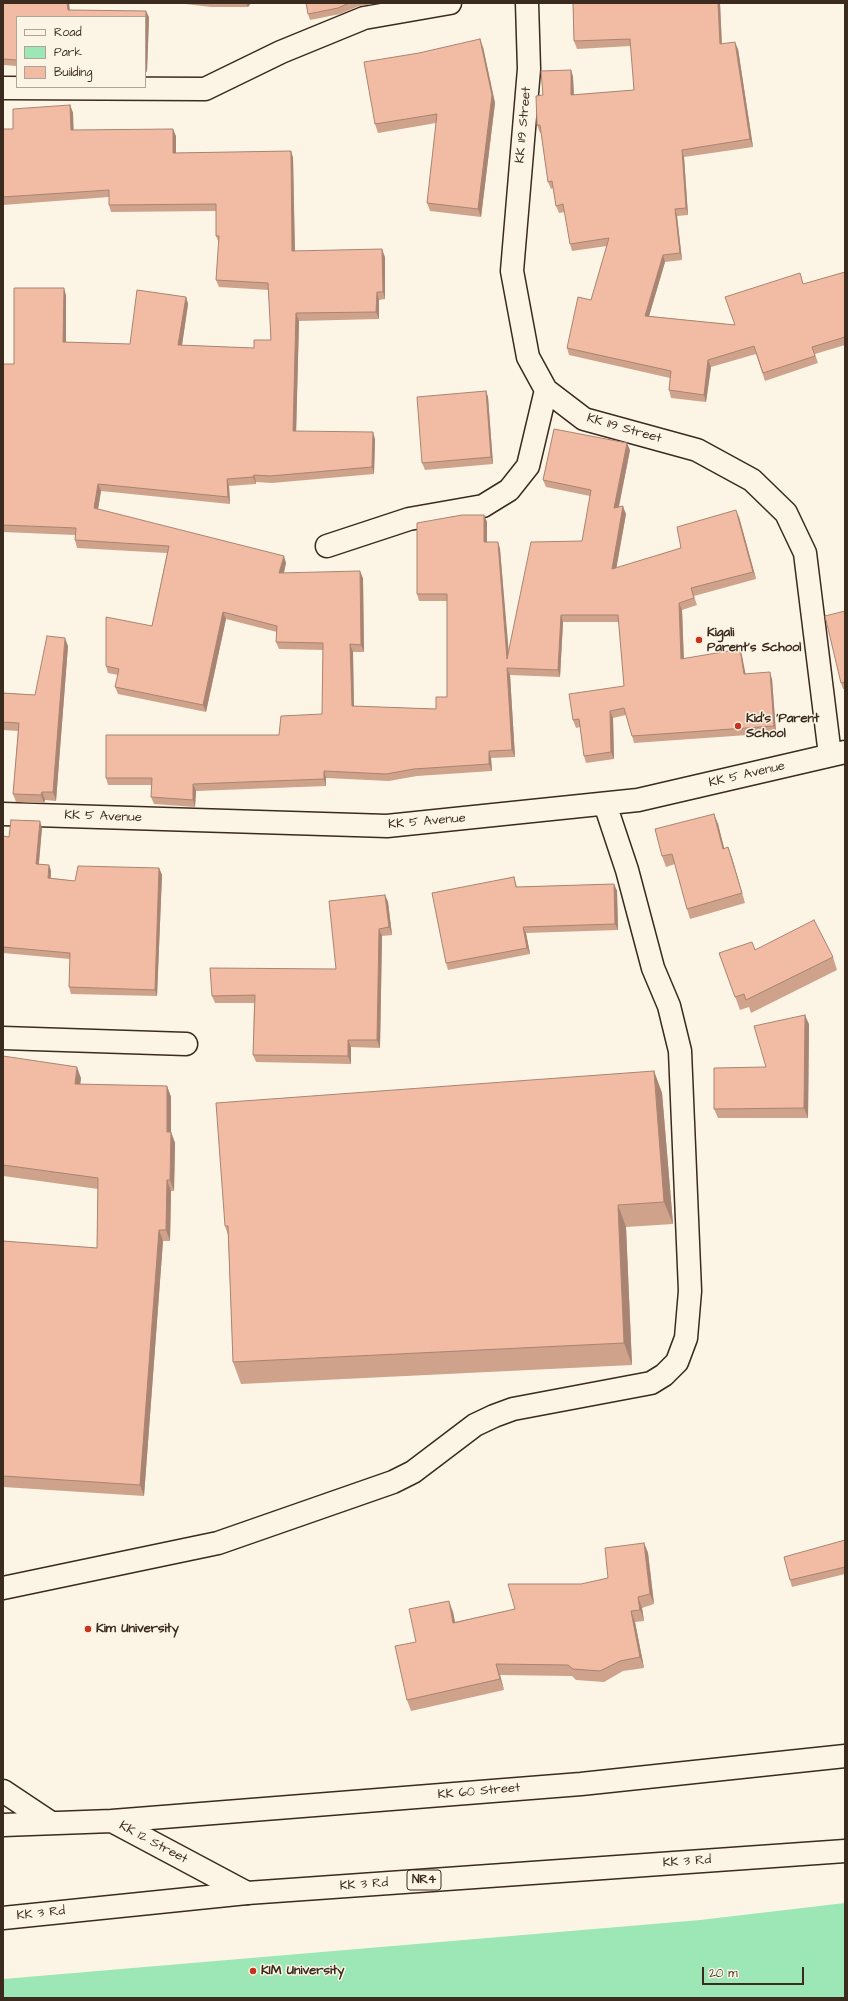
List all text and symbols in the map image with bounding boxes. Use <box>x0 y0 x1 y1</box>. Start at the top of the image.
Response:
legend <box>16 16 146 88</box>
text: Road <box>54 24 82 41</box>
text: Park <box>54 44 82 61</box>
text: Building <box>54 64 92 81</box>
street label: KK 119 Street <box>513 86 535 164</box>
street label: KK 119 Street <box>585 411 663 447</box>
place label: Kigali Parent's School <box>707 625 801 656</box>
marker: Kigali Parent's School <box>694 635 704 645</box>
place label: Kid's 'Parent School <box>746 711 819 742</box>
marker: Kid's 'Parent School <box>733 721 743 731</box>
street label: KK 5 Avenue <box>707 759 787 791</box>
street label: KK 5 Avenue <box>64 808 142 826</box>
street label: KK 5 Avenue <box>388 811 466 833</box>
place label: Kim University <box>96 1621 179 1637</box>
marker: Kim University <box>83 1624 93 1634</box>
street label: KK 60 Street <box>437 1781 521 1803</box>
street label: KK 12 Street <box>116 1818 190 1868</box>
street label: KK 3 Rd <box>662 1853 712 1871</box>
road number: NR4 <box>407 1870 441 1890</box>
street label: KK 3 Rd <box>339 1876 389 1894</box>
street label: KK 3 Rd <box>16 1904 66 1924</box>
scale bar <box>704 1959 806 1985</box>
place label: KIM University <box>261 1963 344 1979</box>
text: 20 m <box>709 1965 738 1982</box>
marker: KIM University <box>248 1966 258 1976</box>

